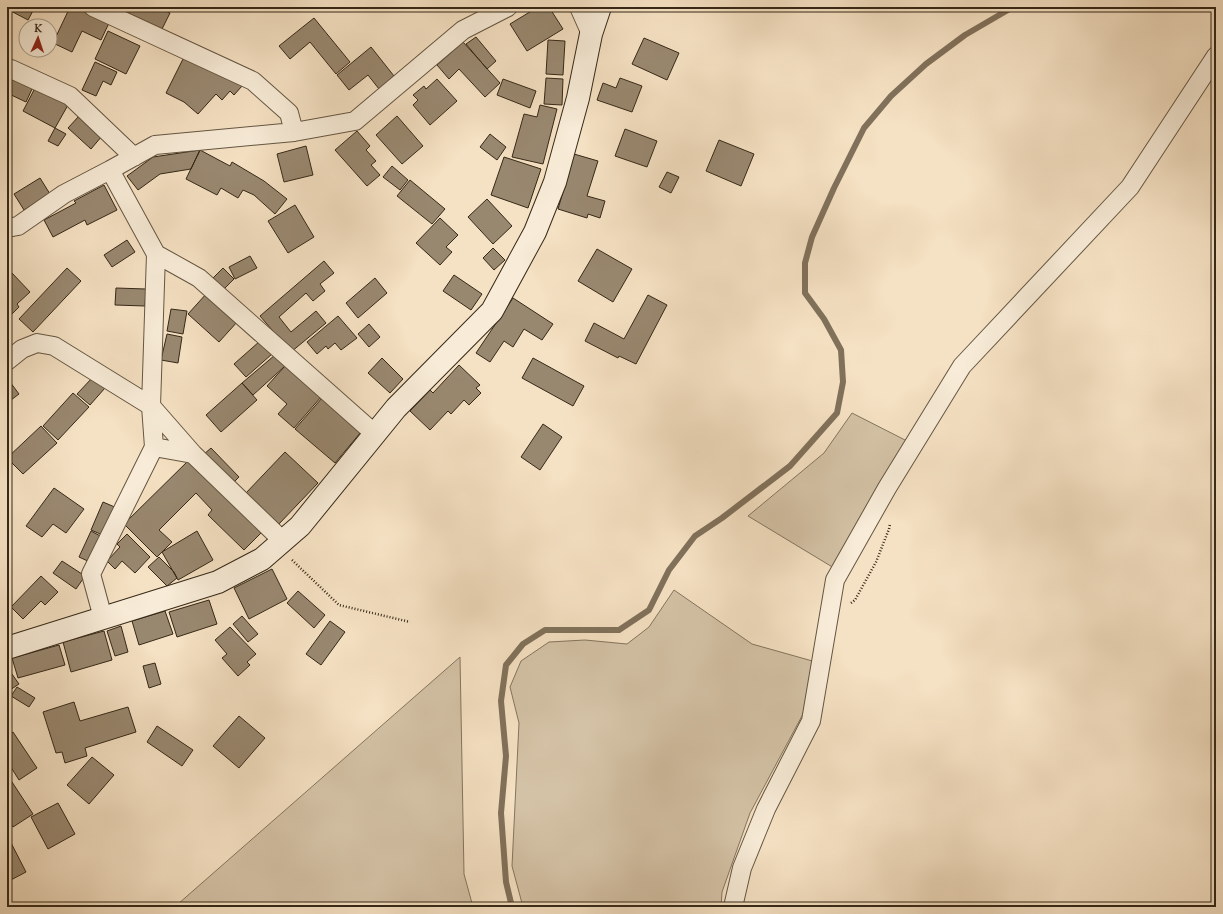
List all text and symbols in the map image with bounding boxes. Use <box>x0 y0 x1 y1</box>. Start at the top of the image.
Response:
north arrow <box>18 18 58 58</box>
text: K <box>33 21 43 37</box>

